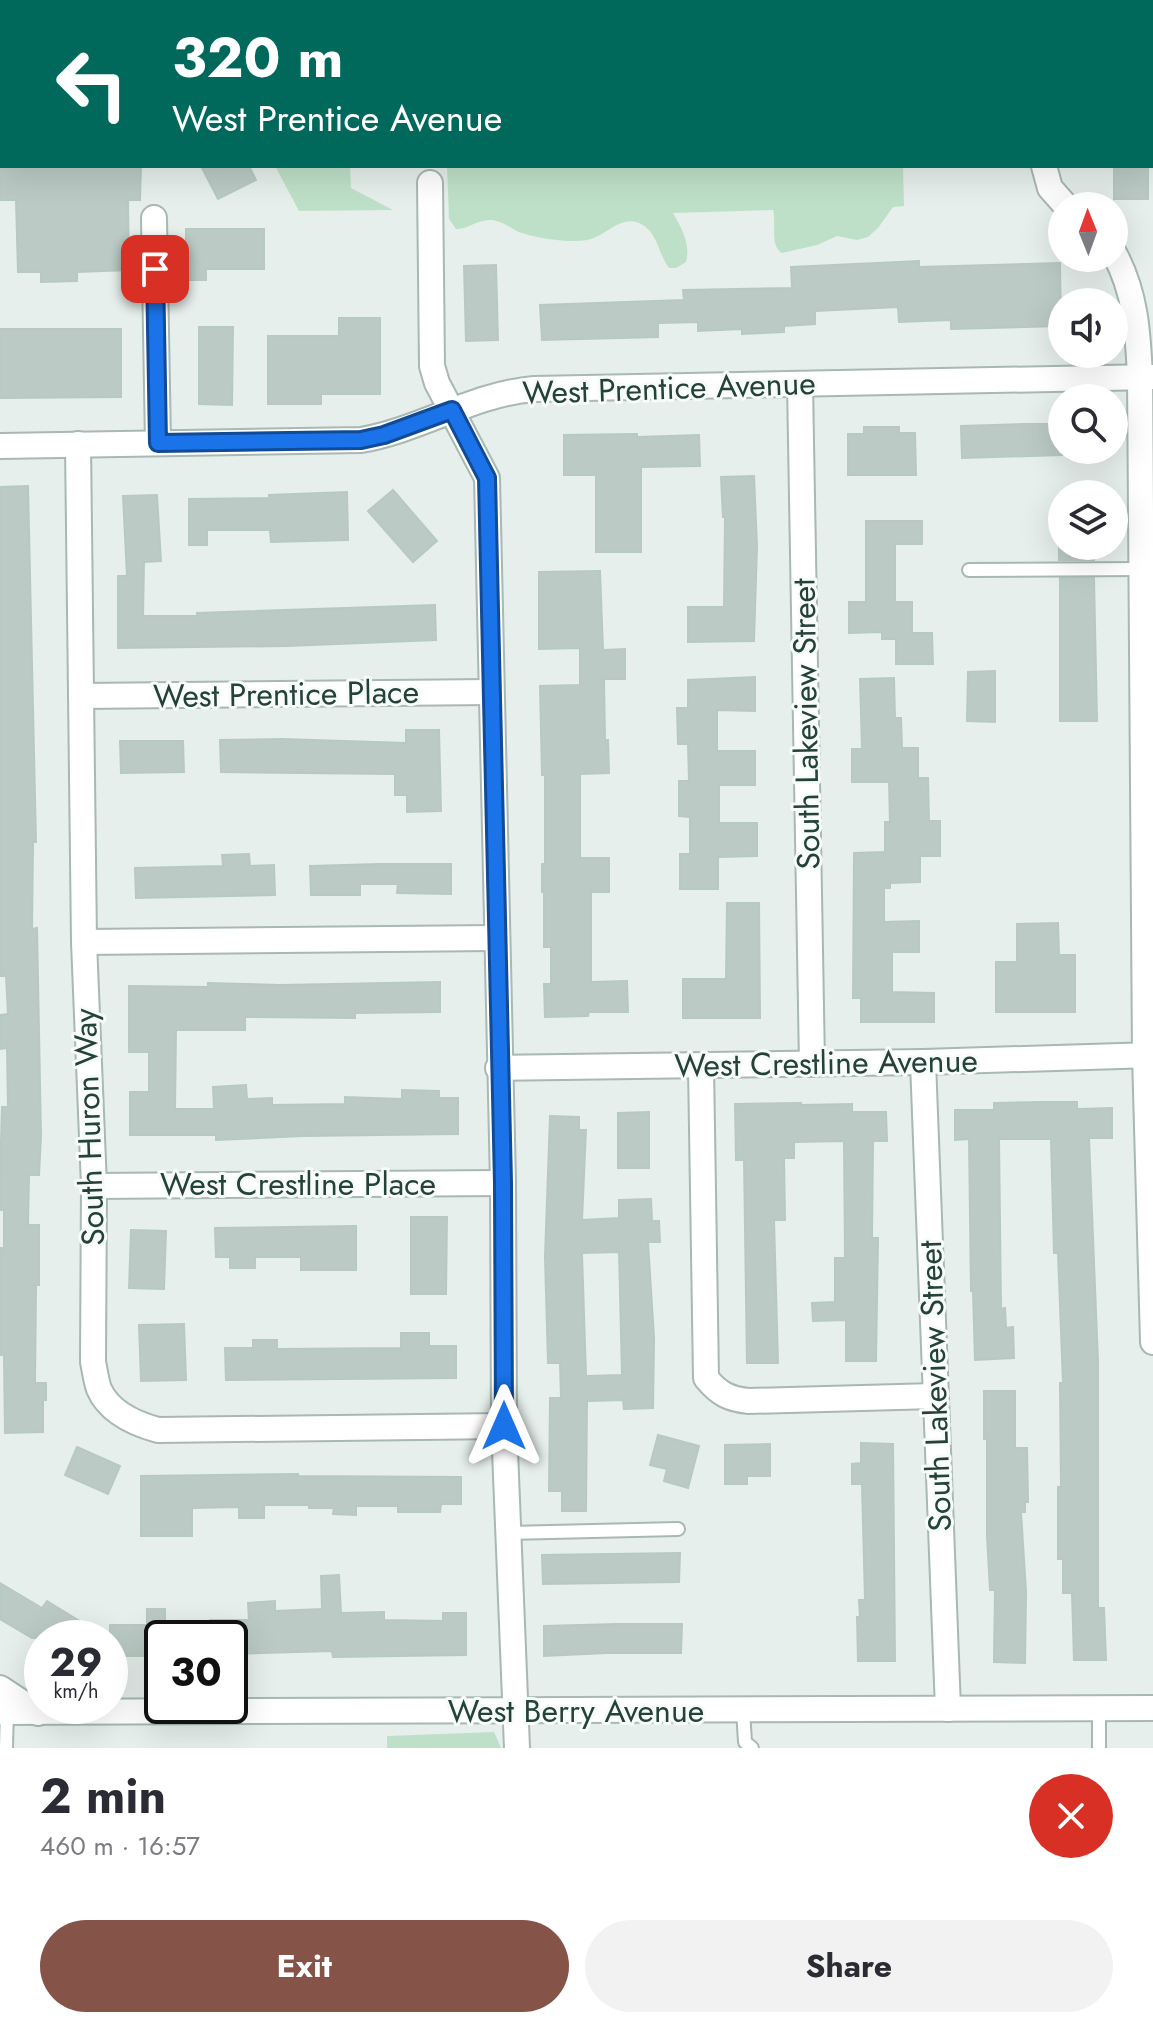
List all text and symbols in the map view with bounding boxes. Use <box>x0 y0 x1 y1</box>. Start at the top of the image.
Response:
text: 320 m <box>172 17 343 98</box>
icon: left <box>40 32 144 136</box>
text: West Prentice Avenue <box>172 92 502 144</box>
north arrow <box>1048 192 1128 272</box>
map controls <box>1048 192 1128 560</box>
pin <box>121 235 189 303</box>
icon: arrive <box>133 247 177 291</box>
button: sound <box>1048 288 1128 368</box>
street label: West Prentice Avenue <box>522 360 816 416</box>
button: search <box>1048 384 1128 464</box>
button: layers <box>1048 480 1128 560</box>
street label: South Lakeview Street <box>780 578 832 870</box>
street label: West Prentice Place <box>153 669 419 719</box>
street label: South Huron Way <box>62 1006 116 1247</box>
street label: West Crestline Avenue <box>674 1037 978 1089</box>
street label: West Crestline Place <box>160 1161 436 1207</box>
street label: South Lakeview Street <box>907 1239 963 1532</box>
position arrow <box>462 1384 546 1468</box>
speed limit sign: 30 <box>144 1620 248 1724</box>
text: 29 <box>50 1633 103 1691</box>
text: km/h <box>53 1677 99 1706</box>
street label: West Berry Avenue <box>448 1688 704 1734</box>
text: 2 min <box>40 1762 166 1831</box>
button: close <box>1029 1774 1113 1858</box>
text: 460 m · 16:57 <box>40 1827 200 1865</box>
button: Exit <box>40 1920 569 2012</box>
button: Share <box>585 1920 1113 2012</box>

